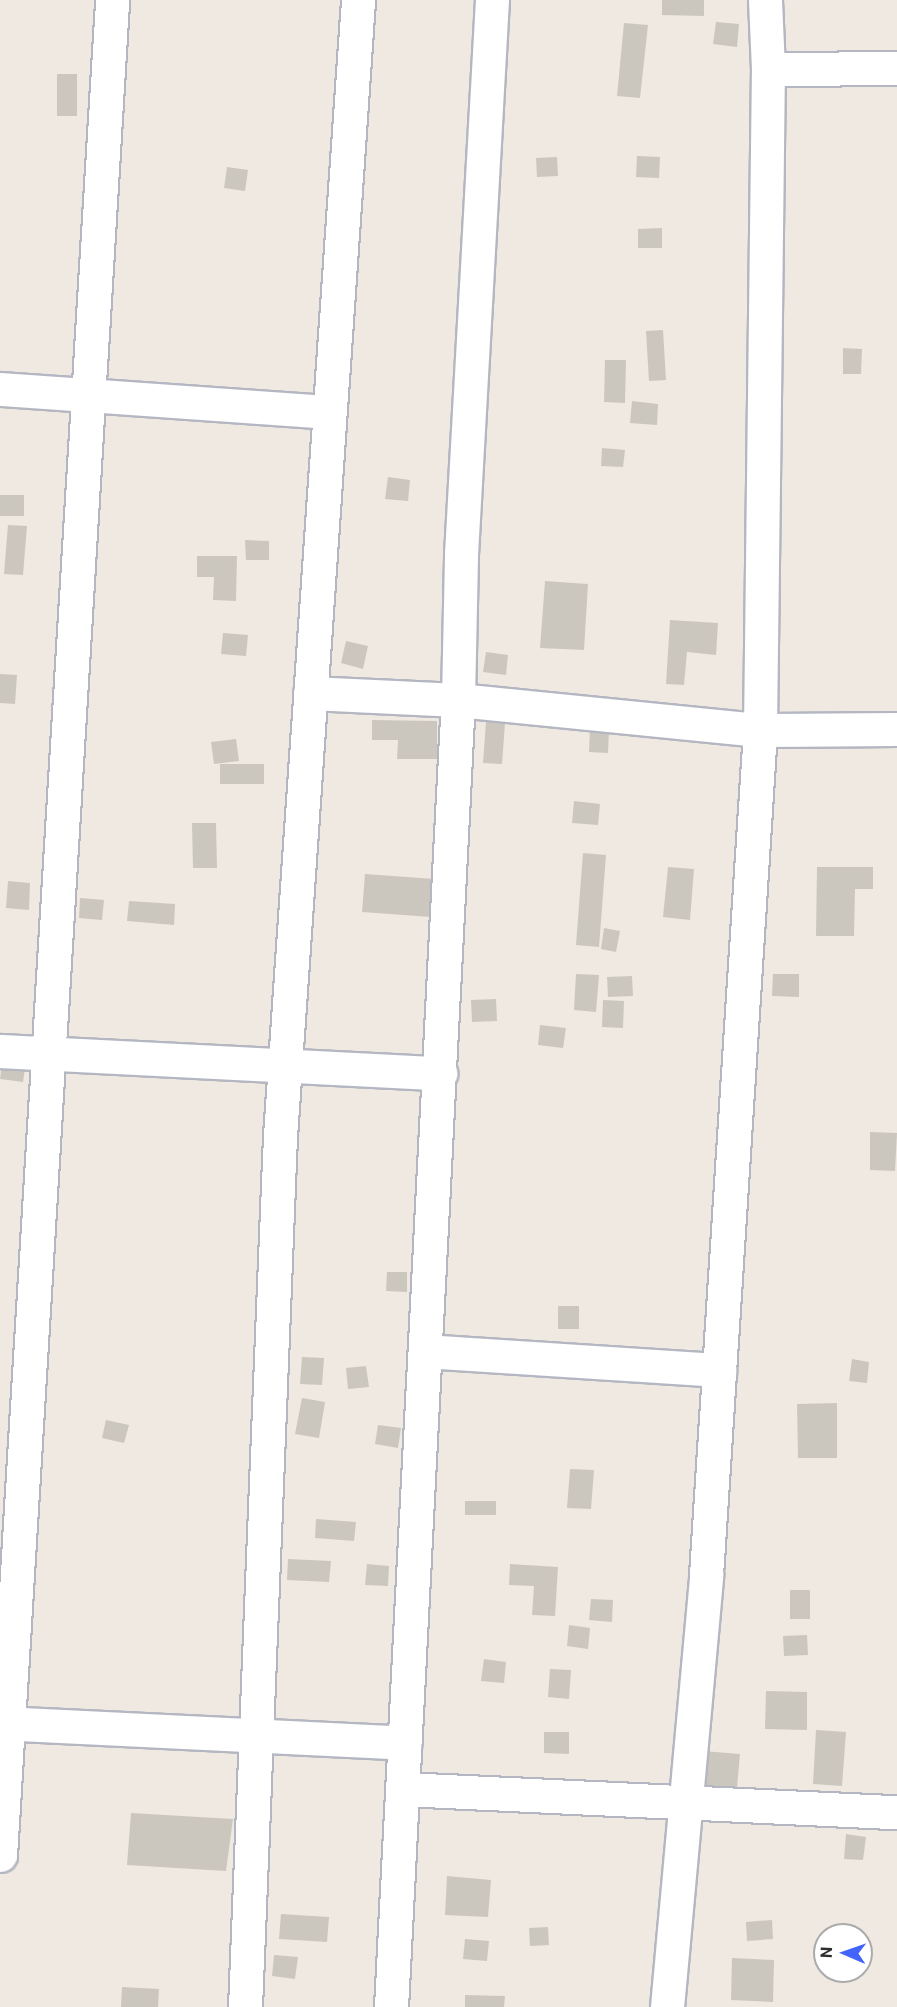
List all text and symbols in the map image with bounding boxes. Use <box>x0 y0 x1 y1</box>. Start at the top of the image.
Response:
north arrow <box>813 1923 873 1983</box>
text: N <box>817 1946 836 1958</box>

